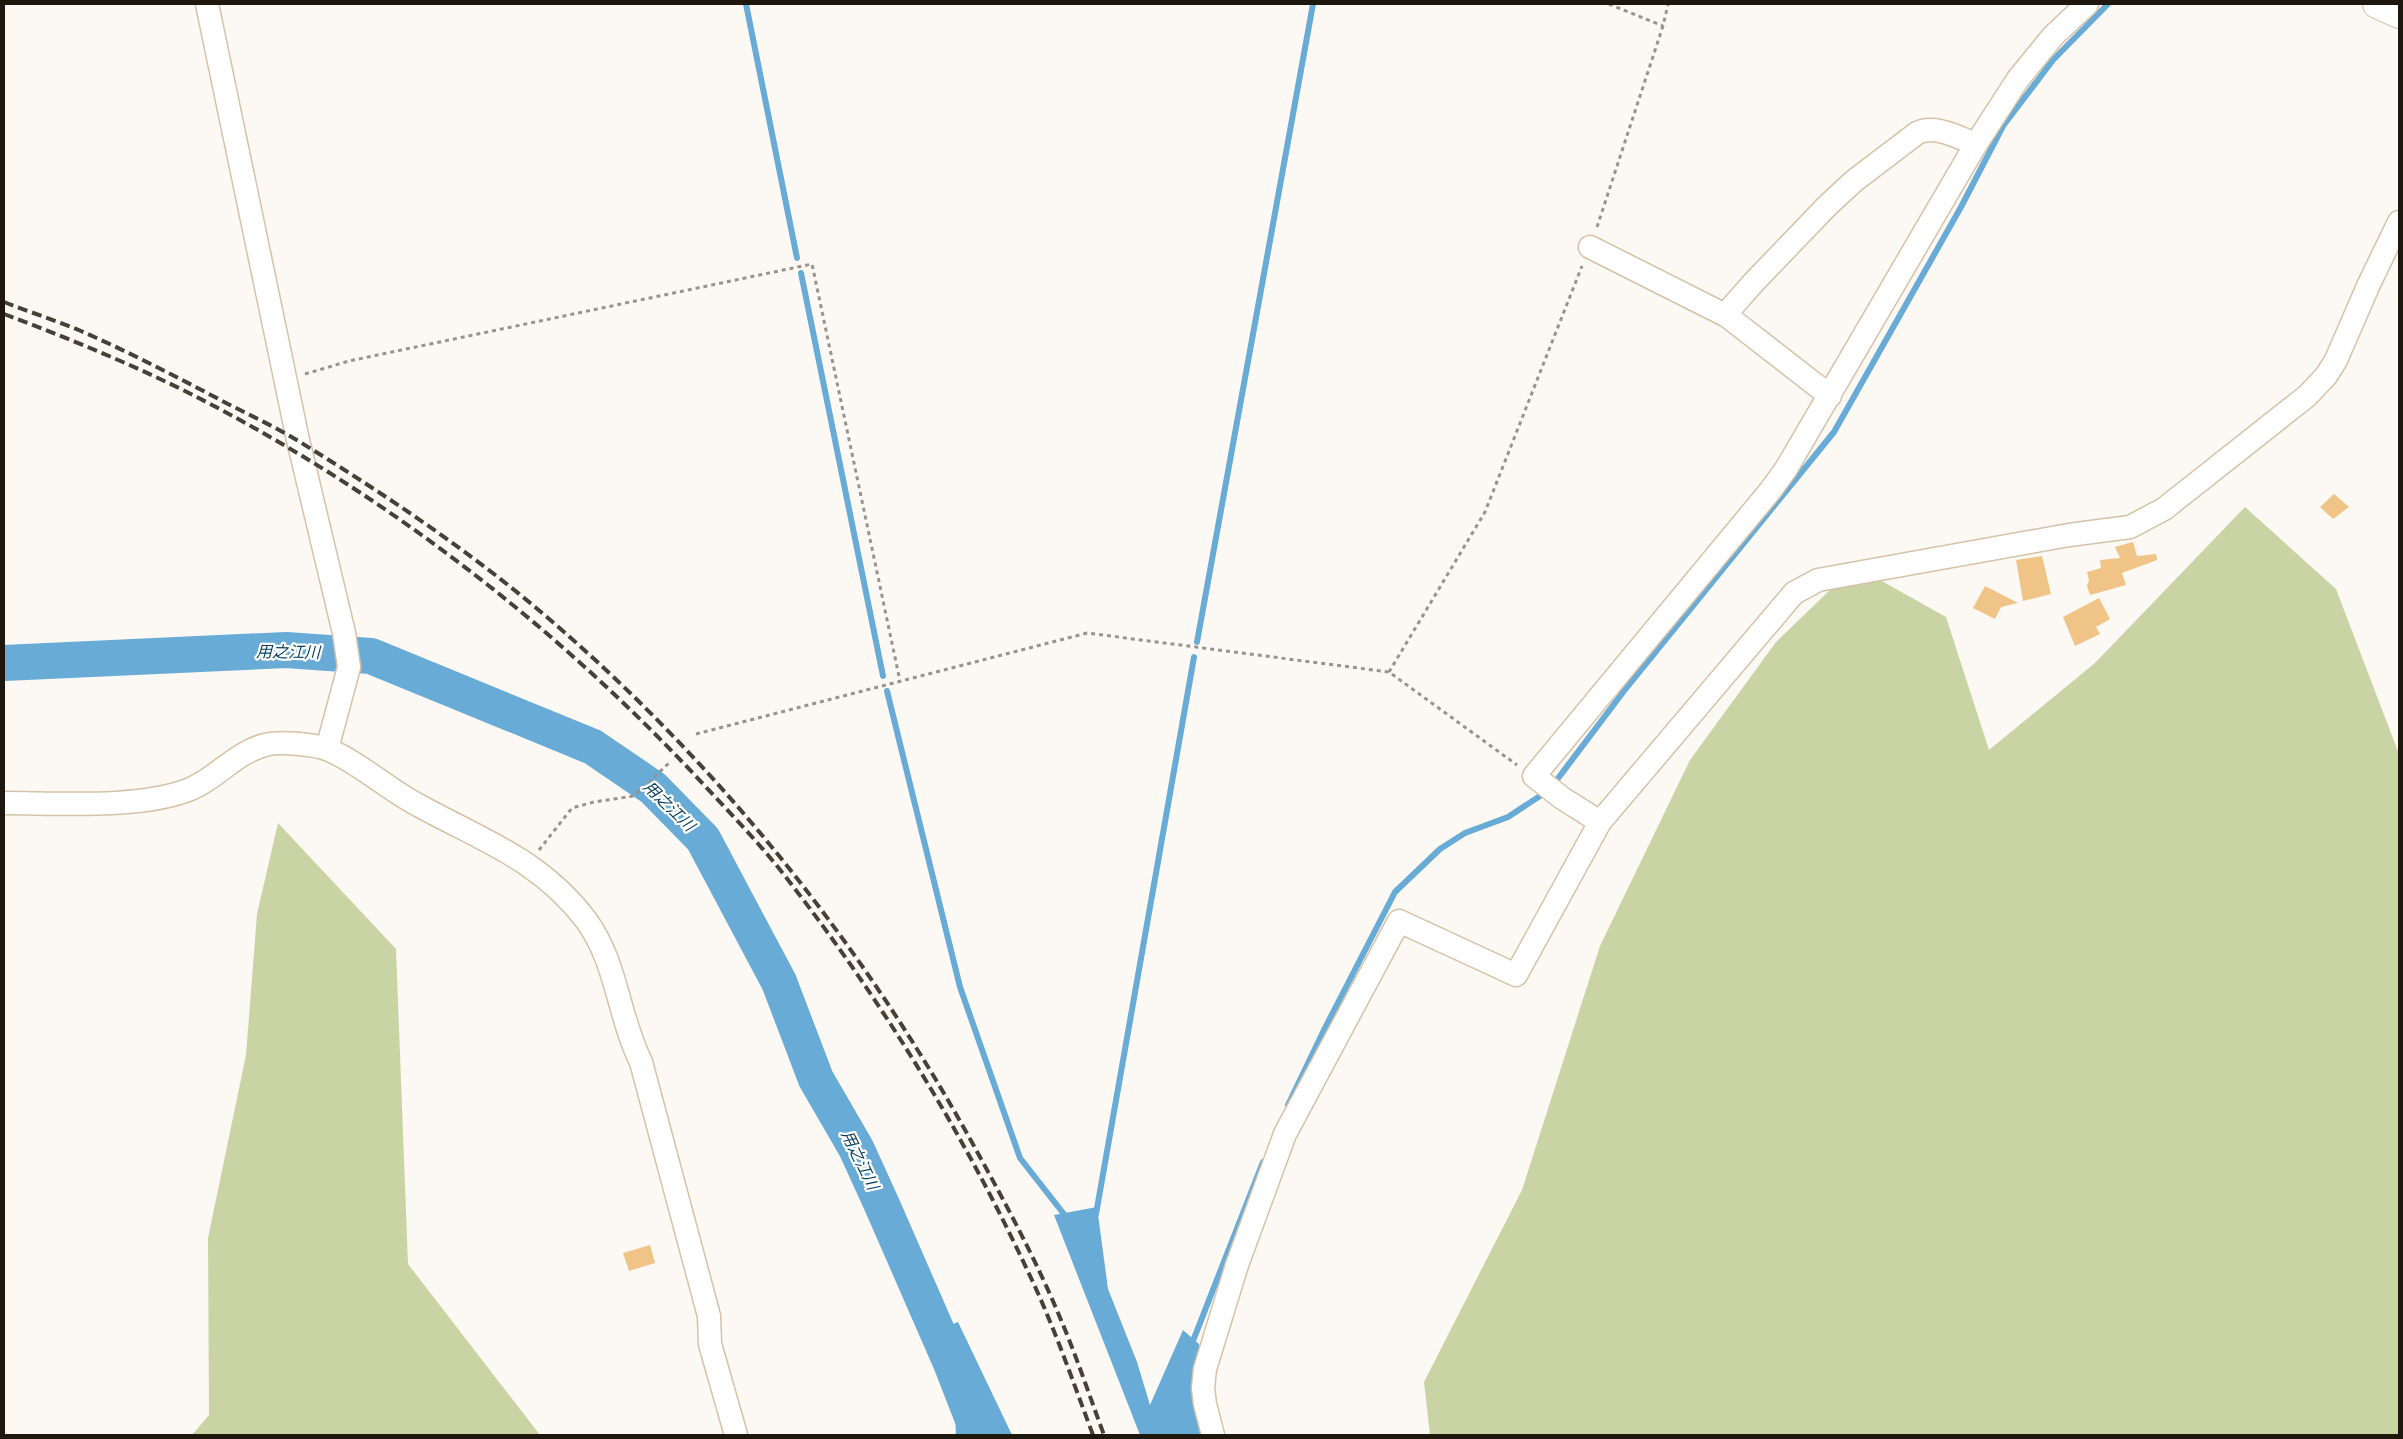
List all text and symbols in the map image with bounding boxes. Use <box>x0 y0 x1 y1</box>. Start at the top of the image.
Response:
water label: 用之江川 <box>256 642 322 662</box>
water label: 用之江川 <box>639 777 700 836</box>
water label: 用之江川 <box>837 1127 883 1195</box>

